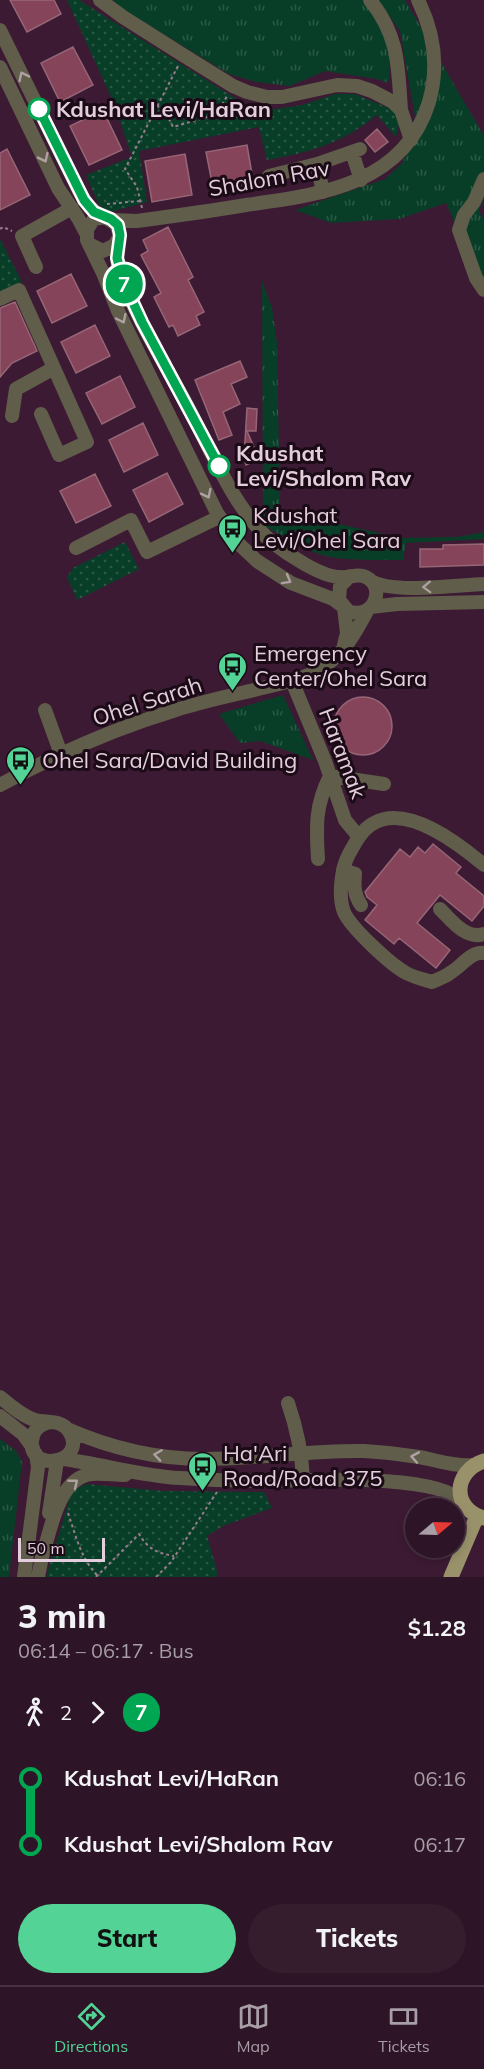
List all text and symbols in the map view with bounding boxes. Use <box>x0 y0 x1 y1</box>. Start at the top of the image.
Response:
one-way arrow <box>19 72 31 83</box>
place label: Kdushat Levi/HaRan <box>56 95 271 123</box>
marker: Kdushat Levi/HaRan <box>28 98 50 120</box>
one-way arrow <box>36 151 48 162</box>
street label: Shalom Rav <box>206 154 332 202</box>
line badge: 7 <box>104 264 144 304</box>
text: 7 <box>118 271 130 297</box>
one-way arrow <box>114 312 126 323</box>
place label: Kdushat Levi/Shalom Rav <box>236 439 411 492</box>
marker: Kdushat Levi/Shalom Rav <box>208 455 230 477</box>
one-way arrow <box>200 488 211 498</box>
place label: Kdushat Levi/Ohel Sara <box>253 501 401 554</box>
bus stop icon: Kdushat Levi/Ohel Sara <box>216 512 248 554</box>
one-way arrow <box>281 573 291 584</box>
one-way arrow <box>422 580 431 593</box>
place label: Emergency Center/Ohel Sara <box>254 639 427 692</box>
bus stop icon: Emergency Center/Ohel Sara <box>217 650 249 692</box>
street label: Ohel Sarah <box>89 670 205 732</box>
street label: Haramak <box>313 704 373 803</box>
bus stop icon: Ohel Sara/David Building <box>5 744 37 786</box>
place label: Ohel Sara/David Building <box>42 746 297 774</box>
place label: Ha'Ari Road/Road 375 <box>223 1439 383 1492</box>
one-way arrow <box>153 1450 163 1462</box>
bus stop icon: Ha'Ari Road/Road 375 <box>186 1450 218 1492</box>
one-way arrow <box>411 1451 421 1464</box>
one-way arrow <box>67 1479 78 1490</box>
north arrow <box>405 1498 465 1558</box>
map controls <box>405 1498 465 1558</box>
scale bar <box>18 1535 105 1562</box>
text: 50 m <box>27 1538 64 1558</box>
text: 3 min <box>18 1595 106 1636</box>
text: $1.28 <box>408 1614 466 1642</box>
text: 06:14 – 06:17 · Bus <box>18 1638 194 1663</box>
icon: walk <box>18 1696 51 1729</box>
icon: forward <box>81 1696 114 1729</box>
text: 7 <box>135 1699 148 1725</box>
text: 2 <box>60 1700 72 1725</box>
text: Kdushat Levi/HaRan <box>64 1764 279 1792</box>
text: 06:16 <box>413 1766 466 1791</box>
text: Kdushat Levi/Shalom Rav <box>64 1830 333 1858</box>
text: 06:17 <box>413 1832 466 1857</box>
button: Start <box>18 1904 236 1973</box>
button: Tickets <box>248 1904 466 1973</box>
tab: Directions <box>54 2000 128 2056</box>
tab: Map <box>237 2000 270 2056</box>
tab: Tickets <box>378 2000 430 2056</box>

